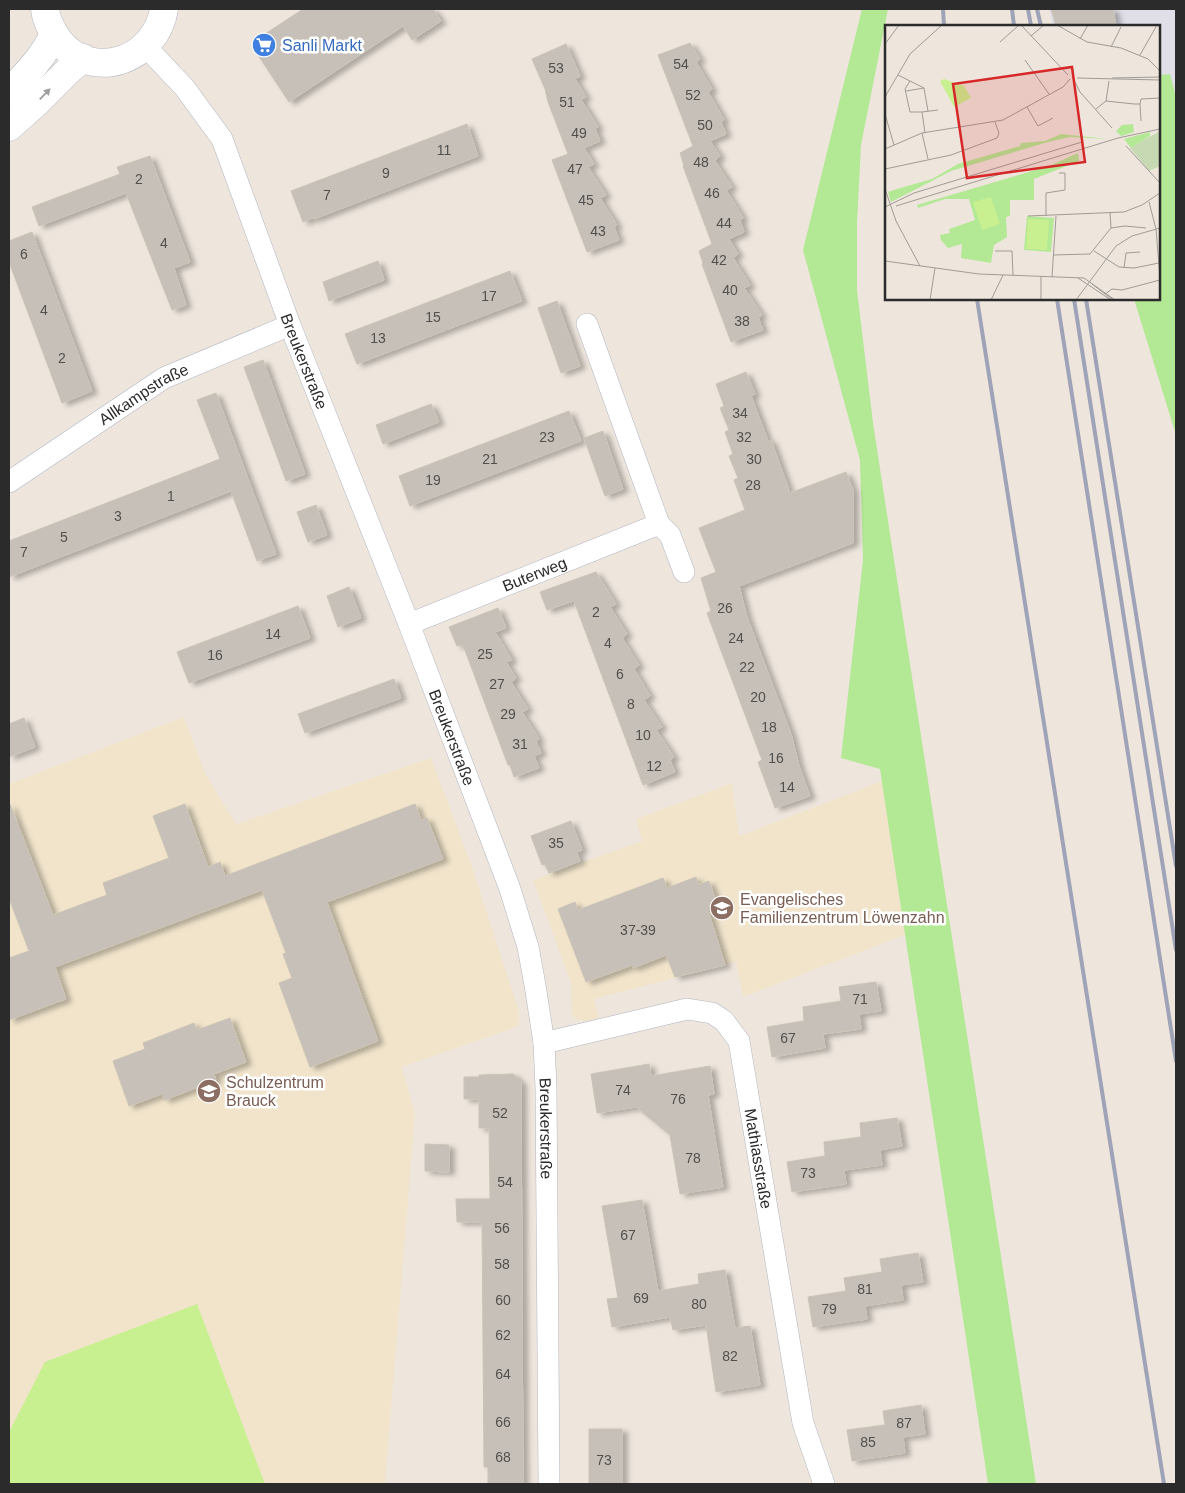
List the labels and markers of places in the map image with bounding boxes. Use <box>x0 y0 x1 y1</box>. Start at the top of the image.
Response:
supermarket icon: Sanli Markt <box>251 32 277 58</box>
place label: Sanli Markt <box>282 37 363 54</box>
place label: Evangelisches Familienzentrum Löwenzahn <box>740 891 945 926</box>
school or university icon: Evangelisches Familienzentrum Löwenzahn <box>709 895 735 921</box>
place label: Schulzentrum Brauck <box>226 1074 324 1109</box>
school or university icon: Schulzentrum Brauck <box>196 1078 222 1104</box>

